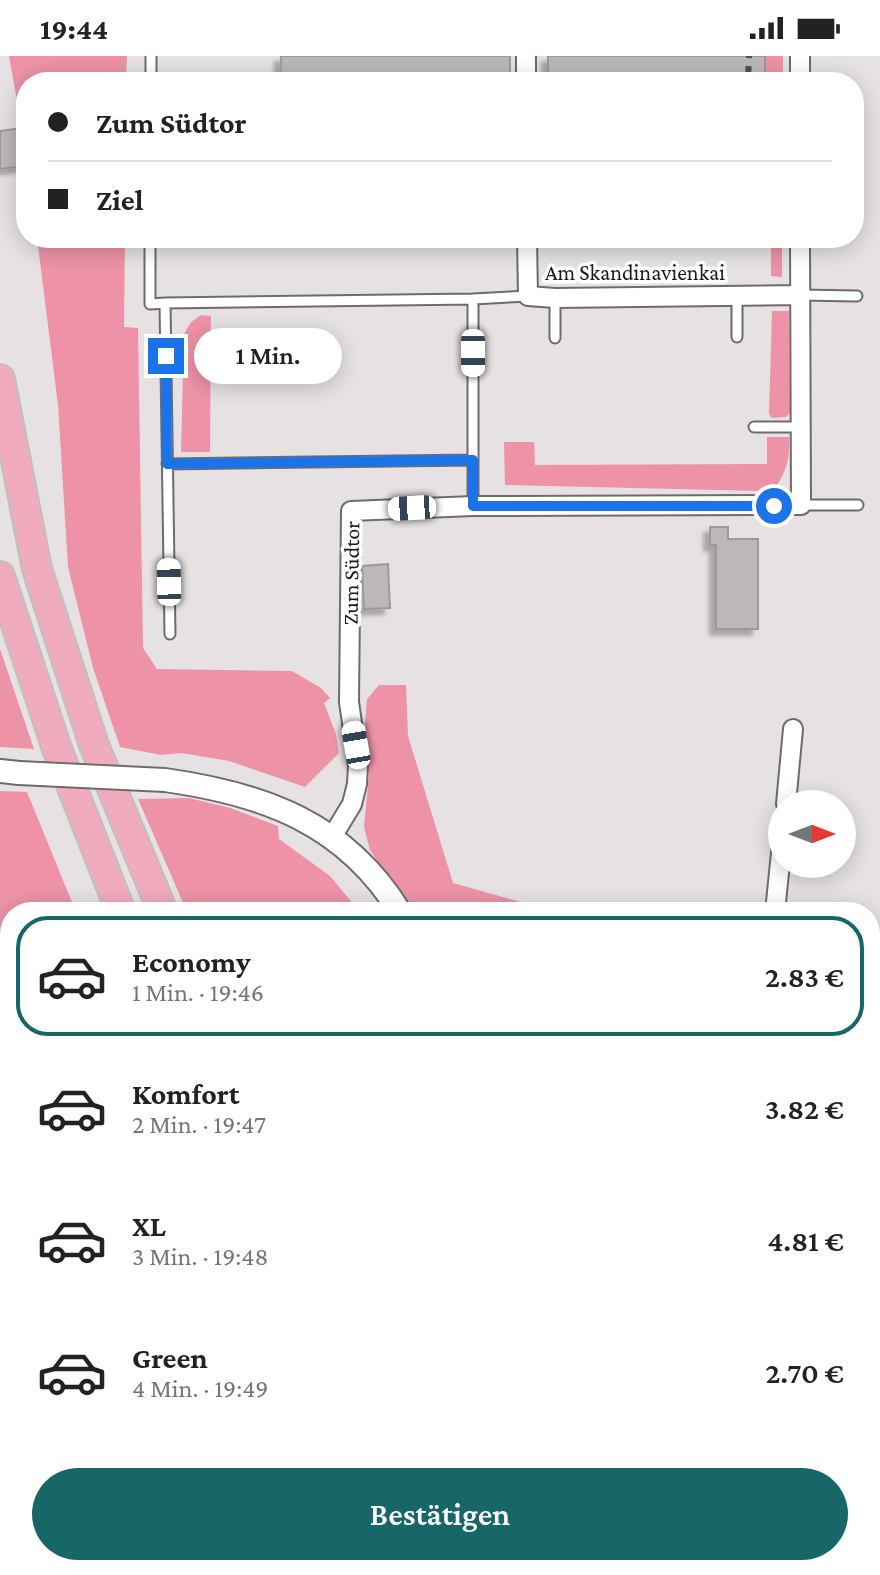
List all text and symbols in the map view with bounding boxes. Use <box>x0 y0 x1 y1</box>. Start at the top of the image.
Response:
text: 19:44 <box>40 12 108 45</box>
text: Zum Südtor <box>96 106 247 139</box>
text: Ziel <box>96 183 144 216</box>
street label: Am Skandinavienkai <box>545 260 725 285</box>
callout: 1 Min. <box>194 328 342 384</box>
car <box>461 329 485 377</box>
route end <box>148 338 184 374</box>
text: 1 Min. <box>235 341 301 370</box>
route start <box>756 488 792 524</box>
car <box>387 495 437 521</box>
street label: Zum Südtor <box>338 521 364 625</box>
car <box>157 558 181 606</box>
car <box>340 719 372 771</box>
north arrow <box>768 790 856 878</box>
map controls <box>768 790 856 878</box>
icon: car <box>36 940 108 1012</box>
text: Economy <box>132 945 251 978</box>
text: 2.83 € <box>765 960 844 993</box>
text: 1 Min. · 19:46 <box>132 978 264 1007</box>
icon: car <box>36 1072 108 1144</box>
text: Komfort <box>132 1077 240 1110</box>
text: 3.82 € <box>765 1092 844 1125</box>
text: 2 Min. · 19:47 <box>132 1110 266 1139</box>
icon: car <box>36 1204 108 1276</box>
text: XL <box>132 1209 166 1242</box>
text: 4.81 € <box>768 1224 844 1257</box>
text: 3 Min. · 19:48 <box>132 1242 269 1271</box>
icon: car <box>36 1336 108 1408</box>
text: Green <box>132 1341 208 1374</box>
text: 2.70 € <box>765 1356 844 1389</box>
text: 4 Min. · 19:49 <box>132 1374 268 1403</box>
button: Bestätigen <box>32 1468 848 1560</box>

